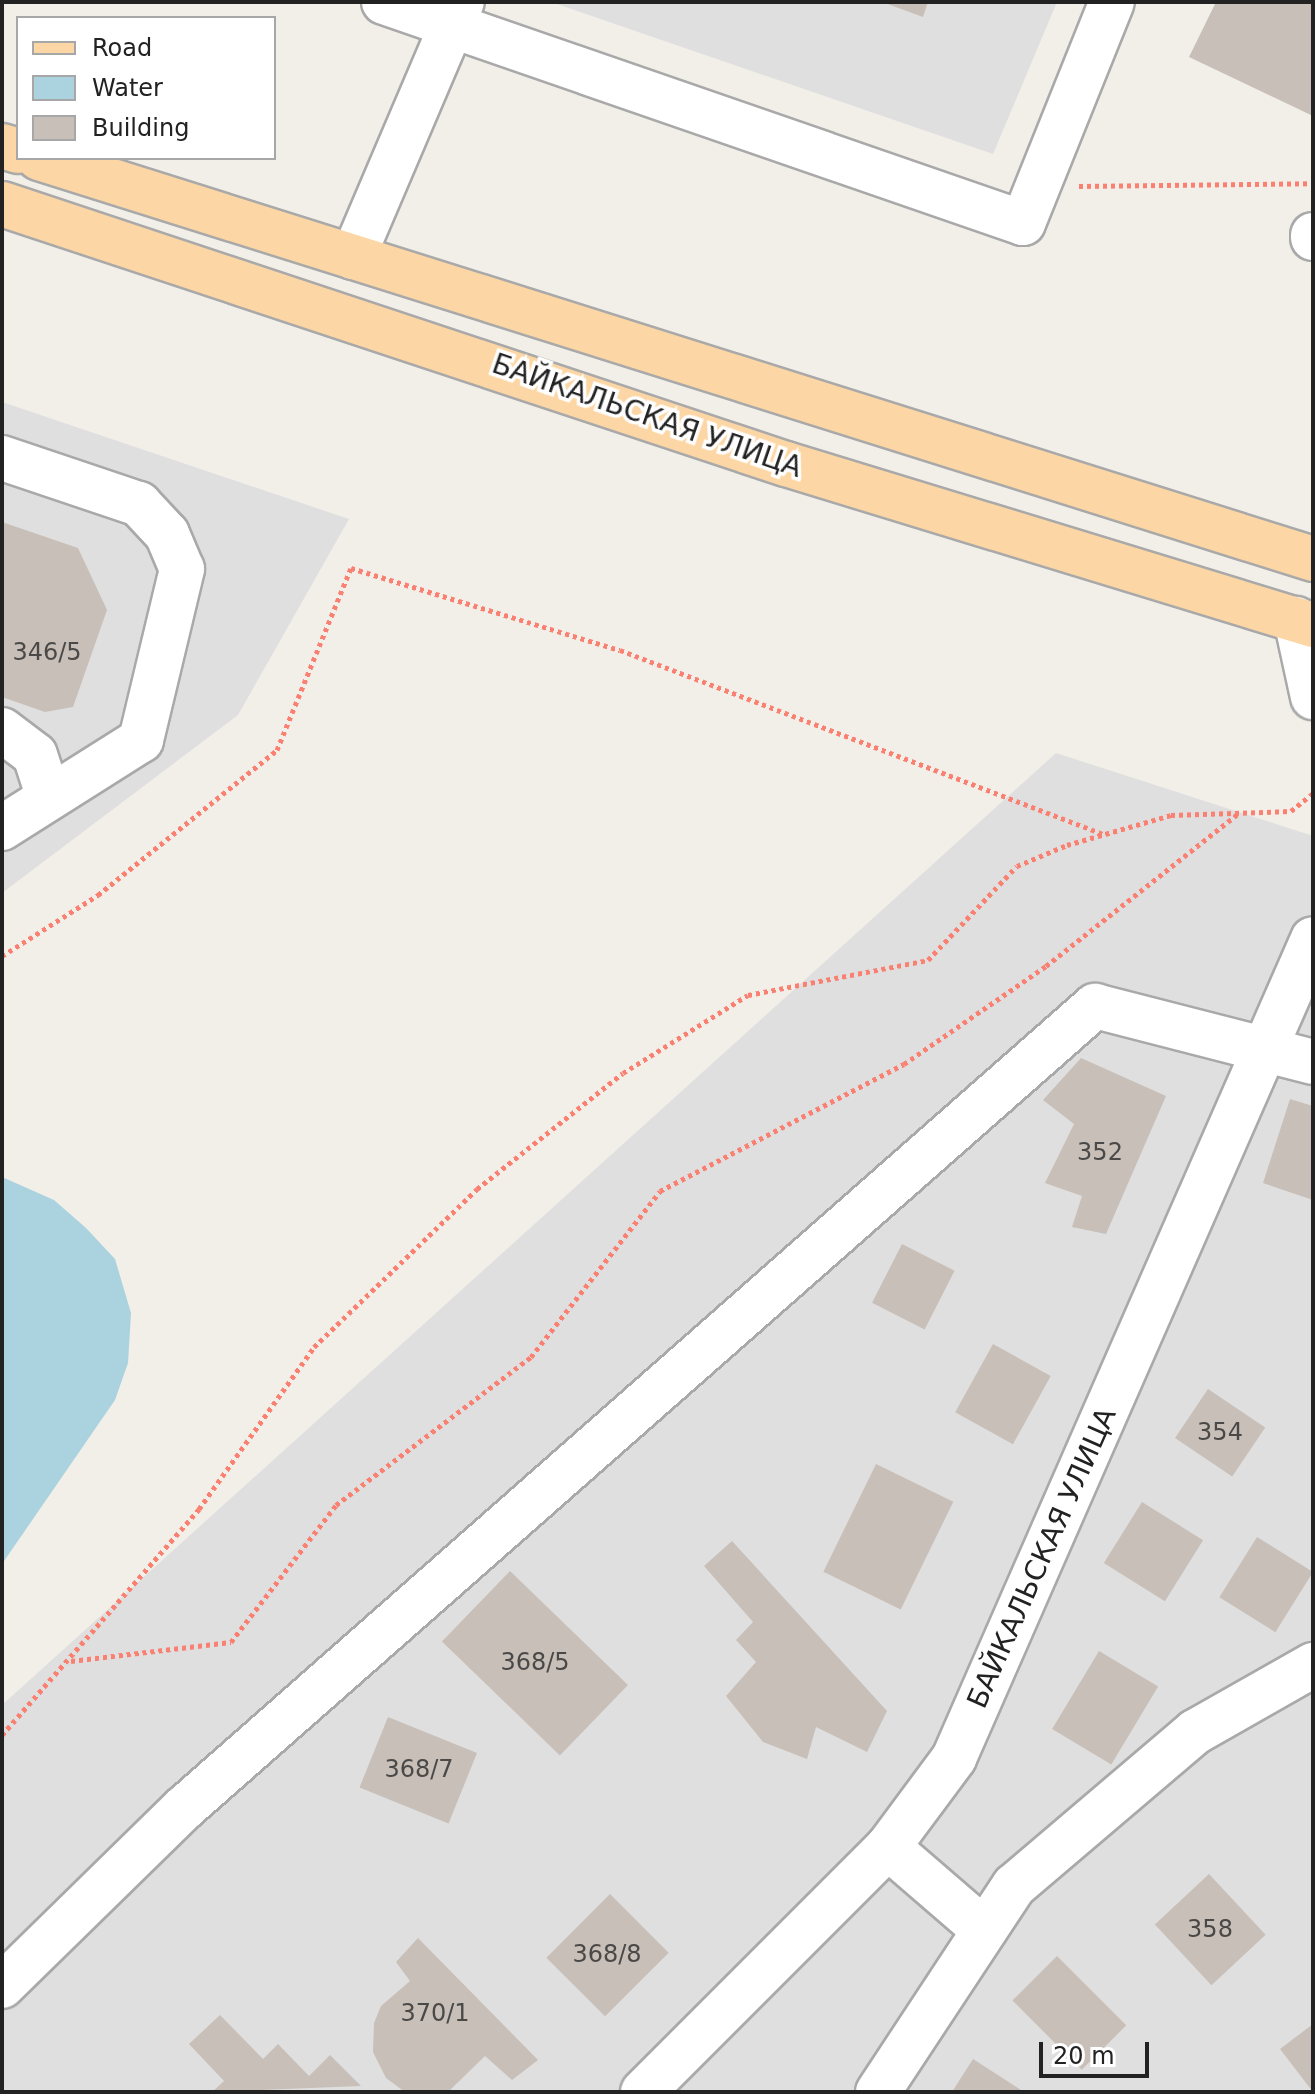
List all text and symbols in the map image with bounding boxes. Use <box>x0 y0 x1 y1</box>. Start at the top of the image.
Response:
legend <box>16 16 276 160</box>
text: Road <box>92 34 152 62</box>
text: Water <box>92 74 163 102</box>
text: Building <box>92 114 189 142</box>
street label: БАЙКАЛЬСКАЯ УЛИЦА <box>488 347 806 485</box>
house number: 346/5 <box>12 639 82 667</box>
house number: 352 <box>1077 1139 1123 1167</box>
street label: БАЙКАЛЬСКАЯ УЛИЦА <box>960 1402 1124 1714</box>
house number: 354 <box>1197 1419 1243 1447</box>
house number: 368/5 <box>500 1649 570 1677</box>
house number: 368/7 <box>384 1756 454 1784</box>
house number: 358 <box>1187 1916 1233 1944</box>
house number: 368/8 <box>572 1941 642 1969</box>
house number: 370/1 <box>400 2000 470 2028</box>
scale bar <box>1043 2026 1153 2076</box>
text: 20 m <box>1053 2042 1115 2070</box>

